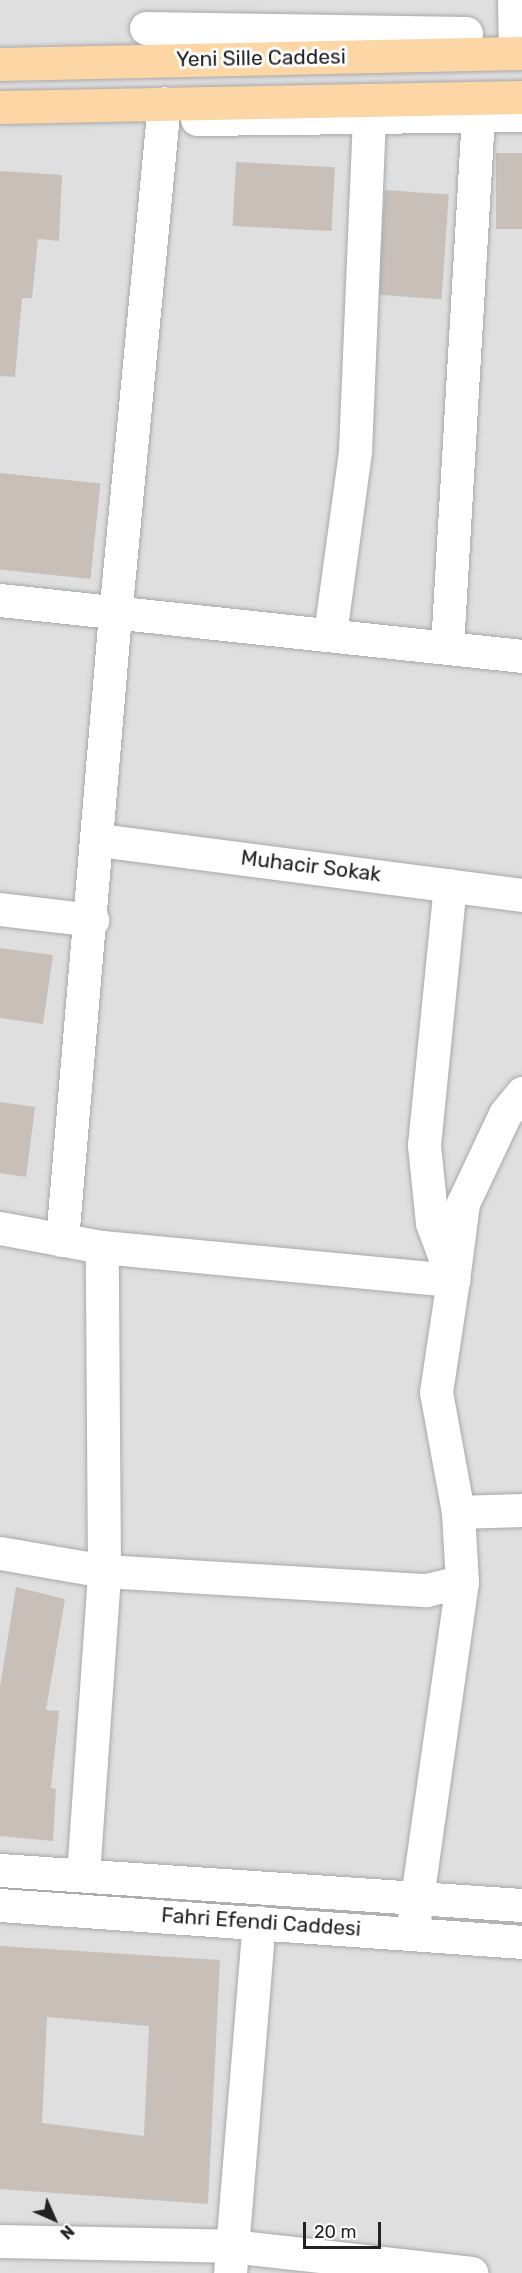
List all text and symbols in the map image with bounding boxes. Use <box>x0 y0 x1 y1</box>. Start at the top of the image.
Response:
street label: Yeni Sille Caddesi <box>176 44 346 72</box>
street label: Muhacir Sokak <box>239 845 383 887</box>
street label: Fahri Efendi Caddesi <box>160 1902 362 1942</box>
north arrow <box>24 2189 84 2249</box>
scale bar <box>306 2210 384 2248</box>
text: N <box>56 2221 78 2243</box>
text: 20 m <box>314 2221 356 2243</box>

